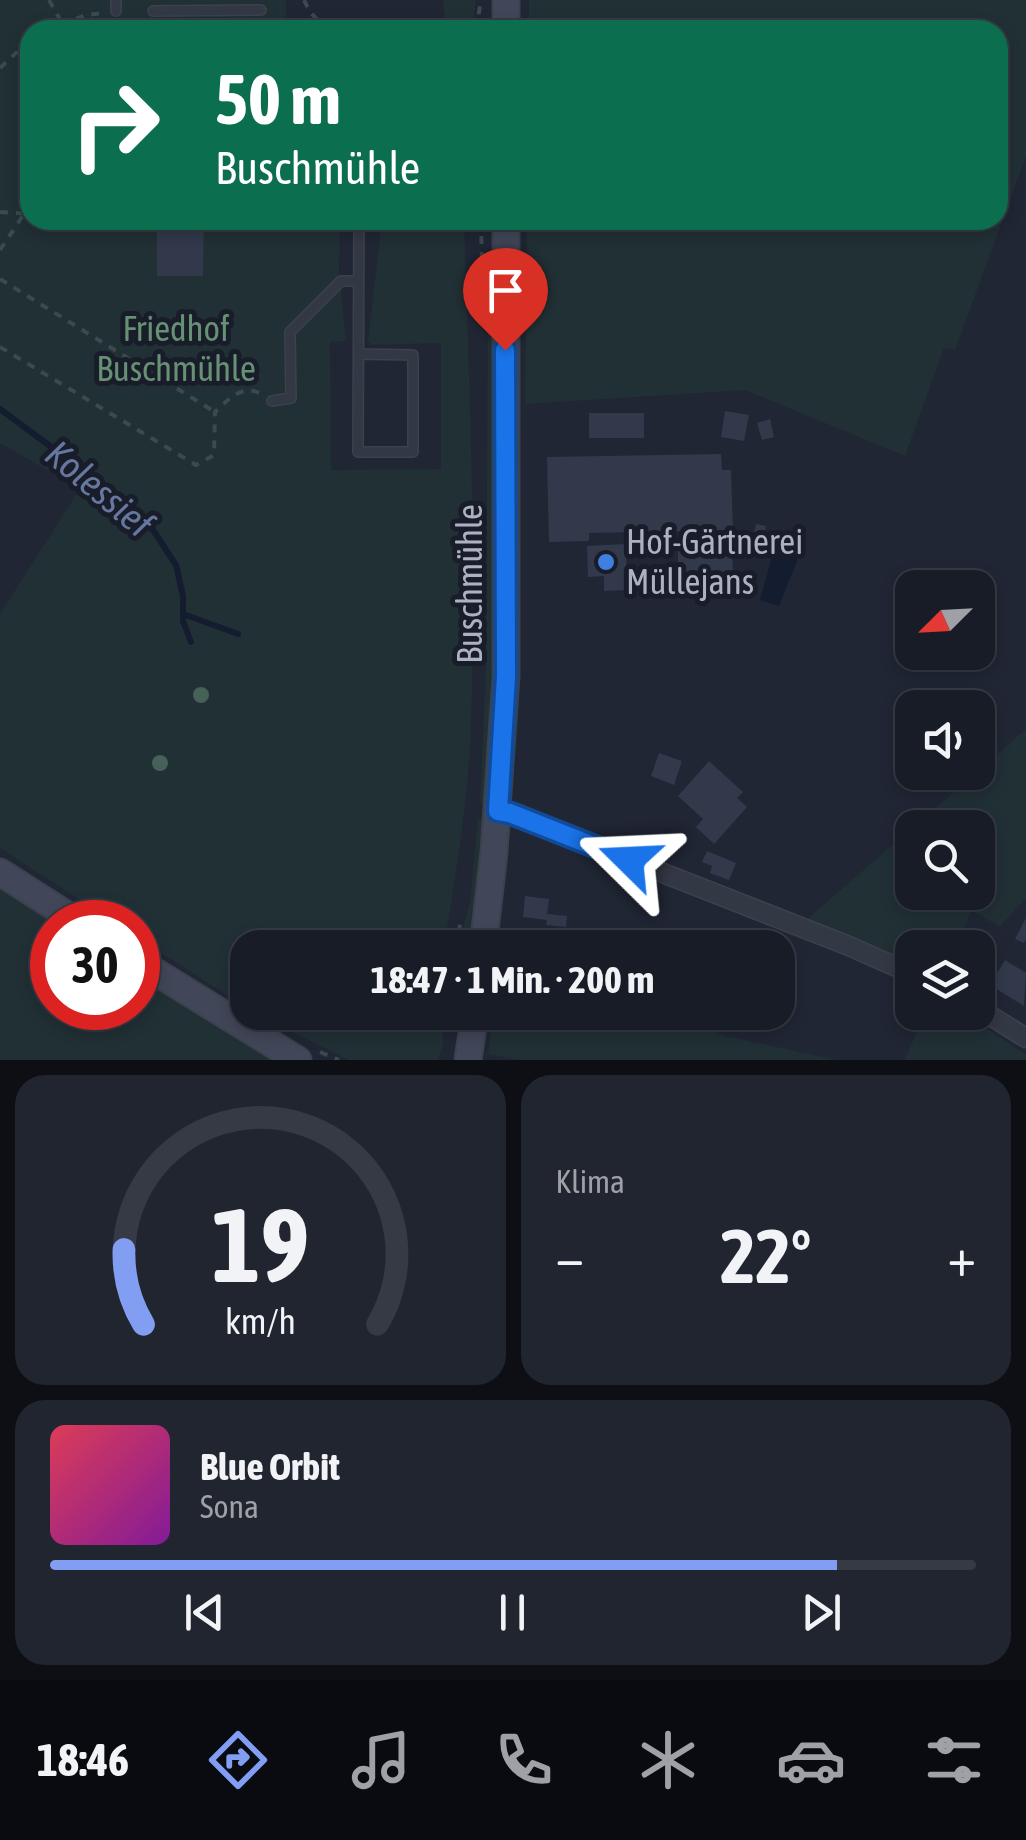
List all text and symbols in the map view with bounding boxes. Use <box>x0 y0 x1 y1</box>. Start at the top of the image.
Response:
text: 50 m <box>215 59 341 139</box>
icon: right <box>50 60 180 190</box>
text: Buschmühle <box>215 142 420 194</box>
pin <box>463 248 548 351</box>
icon: arrive <box>478 263 533 318</box>
park label: Friedhof Buschmühle <box>96 308 256 388</box>
water label: Kolessief <box>37 432 162 546</box>
street label: Buschmühle <box>449 504 489 664</box>
place label: Hof-Gärtnerei Müllejans <box>626 521 803 601</box>
marker: Hof-Gärtnerei Müllejans <box>595 551 617 573</box>
north arrow <box>895 570 995 670</box>
map controls <box>895 570 995 1030</box>
button: sound <box>895 690 995 790</box>
position arrow <box>577 808 681 912</box>
button: search <box>895 810 995 910</box>
speed limit sign: 30 <box>30 900 160 1030</box>
button: layers <box>895 930 995 1030</box>
text: 18:47 · 1 Min. · 200 m <box>371 958 654 1001</box>
text: Klima <box>556 1163 625 1200</box>
text: 19 <box>211 1185 309 1304</box>
text: 22° <box>720 1213 811 1299</box>
text: − <box>556 1225 584 1288</box>
text: + <box>947 1225 976 1288</box>
text: km/h <box>225 1301 296 1342</box>
text: Blue Orbit <box>200 1445 340 1488</box>
text: Sona <box>200 1488 259 1525</box>
icon: previous <box>177 1585 232 1640</box>
icon: pause <box>485 1585 540 1640</box>
icon: next <box>794 1585 849 1640</box>
icon: directions <box>203 1725 273 1795</box>
icon: music <box>346 1725 416 1795</box>
icon: phone <box>489 1725 559 1795</box>
icon: climate <box>633 1725 703 1795</box>
icon: car <box>776 1725 846 1795</box>
icon: filters <box>919 1725 989 1795</box>
text: 18:46 <box>37 1734 129 1786</box>

